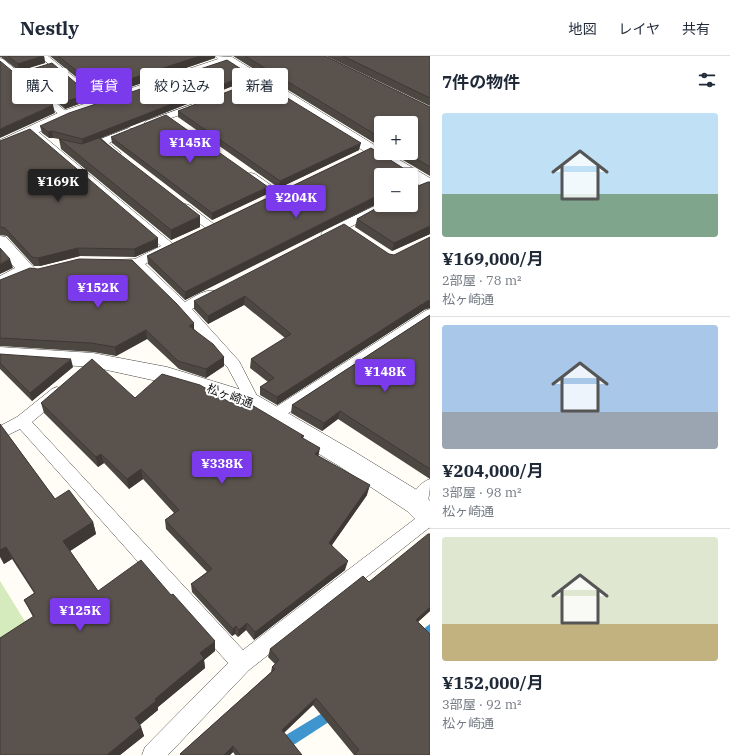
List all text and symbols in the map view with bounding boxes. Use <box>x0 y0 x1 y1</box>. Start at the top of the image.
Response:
text: Nestly <box>20 16 79 40</box>
text: 地図 <box>568 20 596 38</box>
text: レイヤ <box>618 20 660 38</box>
text: 共有 <box>682 20 710 38</box>
chip: 購入 <box>12 68 68 104</box>
chip: 賃貸 <box>76 68 132 104</box>
chip: 絞り込み <box>140 68 224 104</box>
chip: 新着 <box>232 68 288 104</box>
icon: filters <box>696 69 718 91</box>
text: 7件の物件 <box>442 71 520 93</box>
map controls <box>374 116 418 212</box>
button: + <box>374 116 418 160</box>
pin: ¥145K <box>162 130 218 164</box>
text: ¥145K <box>169 134 211 151</box>
icon: home <box>544 139 616 211</box>
button: − <box>374 168 418 212</box>
pin: ¥169K <box>30 169 86 203</box>
text: ¥169K <box>37 173 79 190</box>
pin: ¥204K <box>268 185 324 219</box>
text: ¥204K <box>275 189 317 206</box>
text: ¥169,000/月 <box>442 248 544 270</box>
text: 2部屋 · 78 m² <box>442 272 522 289</box>
pin: ¥152K <box>70 275 126 309</box>
text: ¥152K <box>77 279 119 296</box>
text: 松ヶ崎通 <box>442 291 494 308</box>
icon: home <box>544 351 616 423</box>
pin: ¥148K <box>357 359 413 393</box>
text: ¥148K <box>364 363 406 380</box>
street label: 松ヶ崎通 <box>205 380 255 411</box>
pin: ¥338K <box>194 451 250 485</box>
text: ¥338K <box>201 455 243 472</box>
text: ¥204,000/月 <box>442 460 544 482</box>
text: 3部屋 · 98 m² <box>442 484 522 501</box>
text: 松ヶ崎通 <box>442 503 494 520</box>
icon: home <box>544 563 616 635</box>
pin: ¥125K <box>52 598 108 632</box>
text: ¥125K <box>59 602 101 619</box>
text: ¥152,000/月 <box>442 672 544 694</box>
text: 3部屋 · 92 m² <box>442 696 522 713</box>
text: 松ヶ崎通 <box>442 715 494 732</box>

